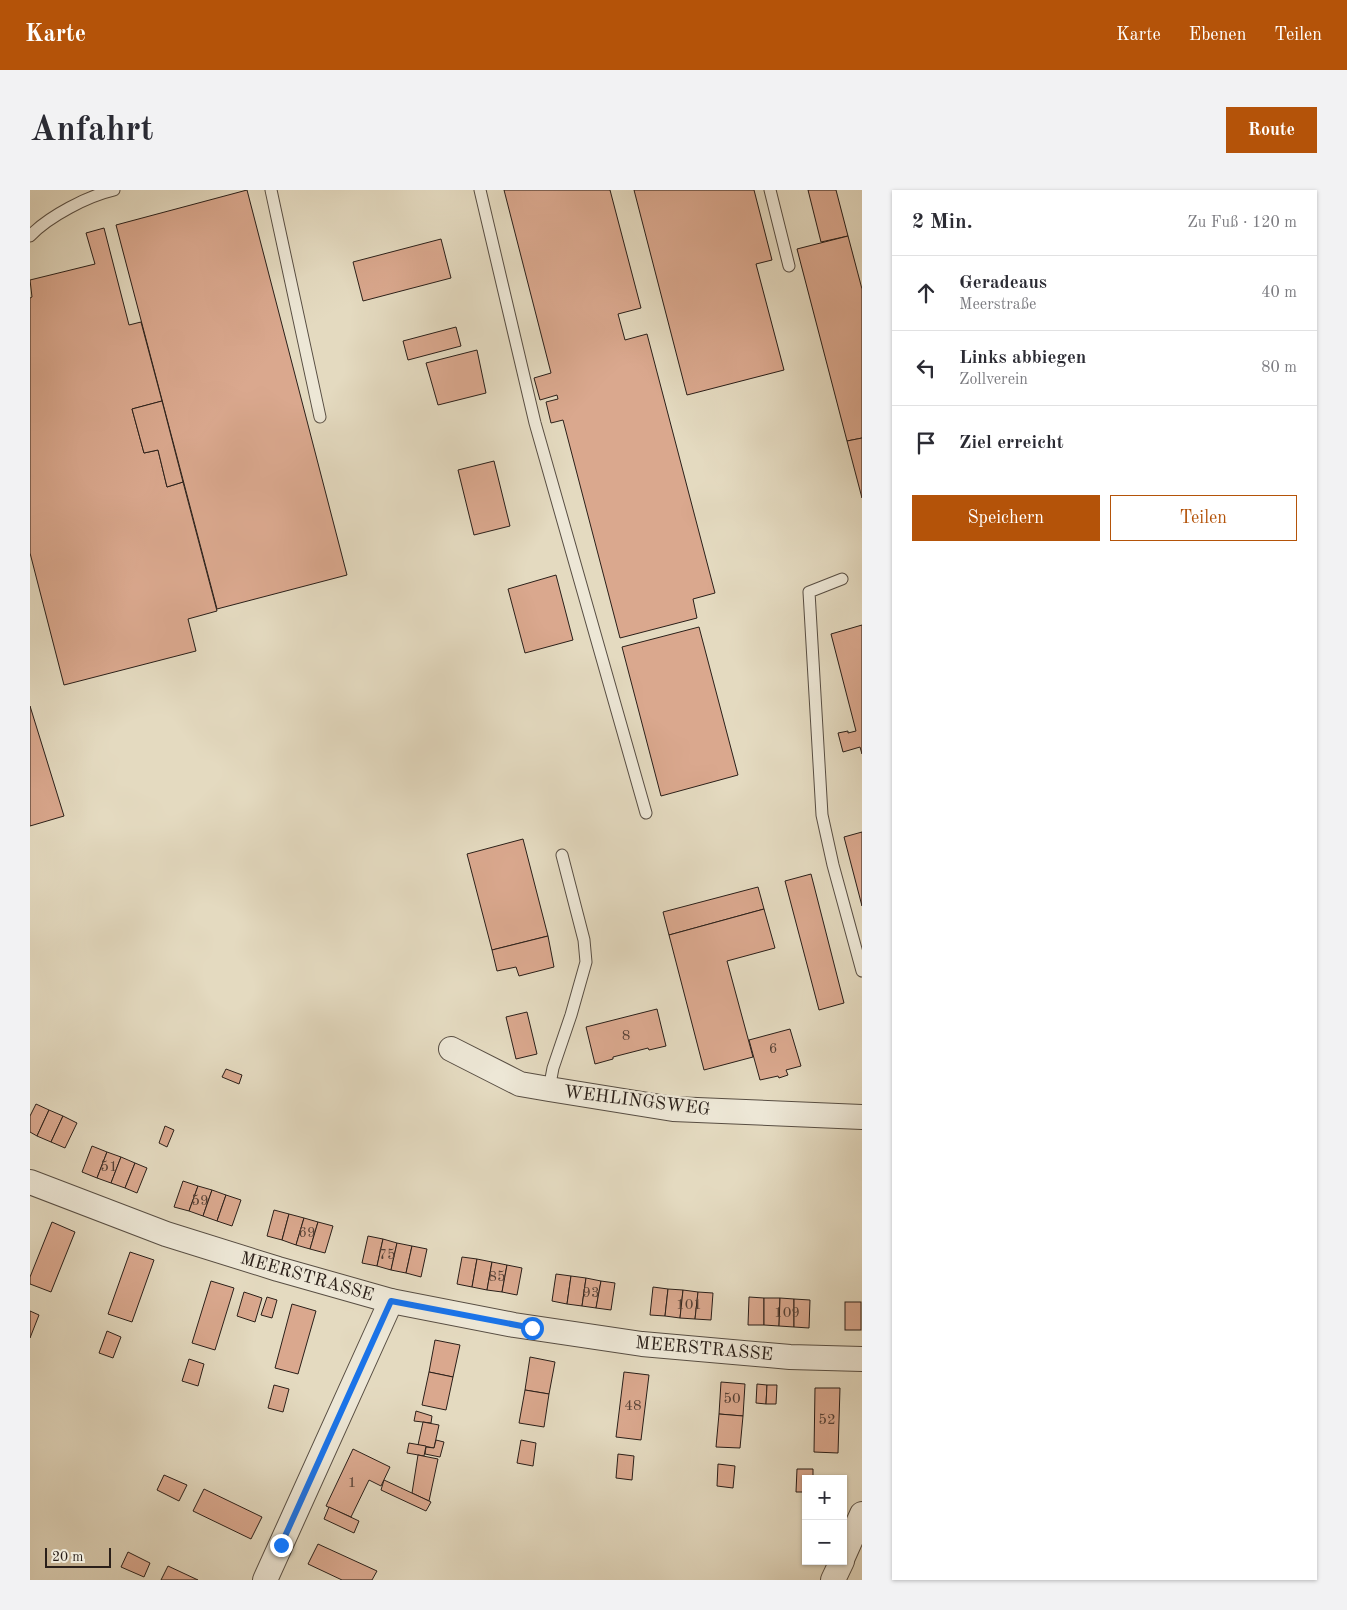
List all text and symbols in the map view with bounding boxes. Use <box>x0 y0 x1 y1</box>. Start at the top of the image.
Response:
text: Karte <box>25 23 86 47</box>
text: Karte <box>1116 26 1161 44</box>
text: Ebenen <box>1189 26 1246 44</box>
text: Teilen <box>1274 26 1322 44</box>
button: Route <box>1226 107 1317 153</box>
text: Anfahrt <box>30 113 153 148</box>
text: 2 Min. <box>912 212 973 233</box>
text: Zu Fuß · 120 m <box>1187 215 1297 231</box>
text: Geradeaus <box>959 274 1047 293</box>
icon: ahead <box>912 279 940 307</box>
text: 40 m <box>1261 285 1297 301</box>
text: Meerstraße <box>959 297 1036 313</box>
text: Links abbiegen <box>959 349 1086 368</box>
icon: left <box>912 354 940 382</box>
text: 80 m <box>1261 360 1297 376</box>
text: Zollverein <box>959 372 1028 388</box>
icon: arrive <box>912 429 940 457</box>
text: Ziel erreicht <box>959 434 1064 453</box>
button: Speichern <box>912 495 1100 541</box>
button: Teilen <box>1110 495 1297 541</box>
house number: 8 <box>622 1029 630 1044</box>
house number: 6 <box>769 1042 777 1057</box>
street label: WEHLINGSWEG <box>563 1083 711 1119</box>
house number: 51 <box>100 1160 118 1175</box>
house number: 59 <box>191 1194 209 1209</box>
house number: 69 <box>298 1226 316 1241</box>
house number: 75 <box>378 1248 396 1263</box>
street label: MEERSTRASSE <box>238 1249 376 1305</box>
house number: 85 <box>488 1270 506 1285</box>
house number: 93 <box>582 1286 600 1301</box>
house number: 101 <box>676 1298 702 1313</box>
house number: 109 <box>774 1306 800 1321</box>
route start <box>521 1317 544 1340</box>
street label: MEERSTRASSE <box>634 1334 774 1364</box>
house number: 50 <box>723 1392 741 1407</box>
house number: 48 <box>624 1399 642 1414</box>
house number: 52 <box>818 1413 836 1428</box>
map controls <box>802 1475 847 1565</box>
button: + <box>802 1475 847 1520</box>
house number: 1 <box>348 1476 356 1491</box>
button: − <box>802 1520 847 1565</box>
route end <box>270 1534 293 1557</box>
scale bar <box>45 1545 111 1568</box>
text: 20 m <box>52 1550 83 1564</box>

